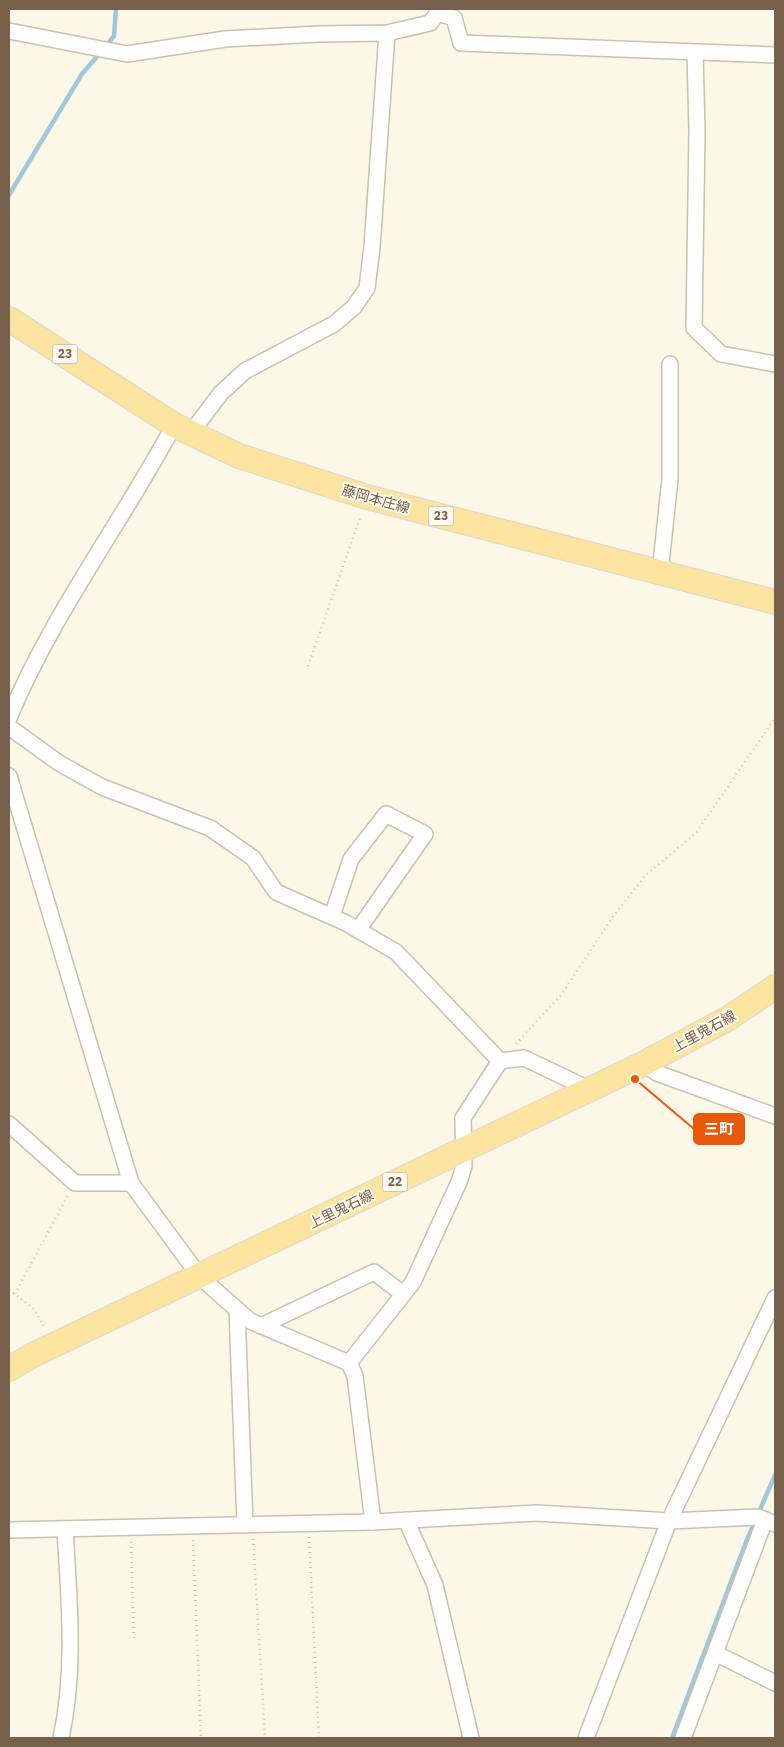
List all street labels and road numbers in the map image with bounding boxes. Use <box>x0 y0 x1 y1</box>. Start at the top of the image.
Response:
road number: 23 <box>52 344 78 364</box>
street label: 藤岡本庄線 <box>340 481 412 517</box>
road number: 23 <box>428 506 454 526</box>
street label: 上里鬼石線 <box>669 1006 739 1056</box>
road number: 22 <box>382 1172 408 1192</box>
street label: 上里鬼石線 <box>306 1186 376 1232</box>

